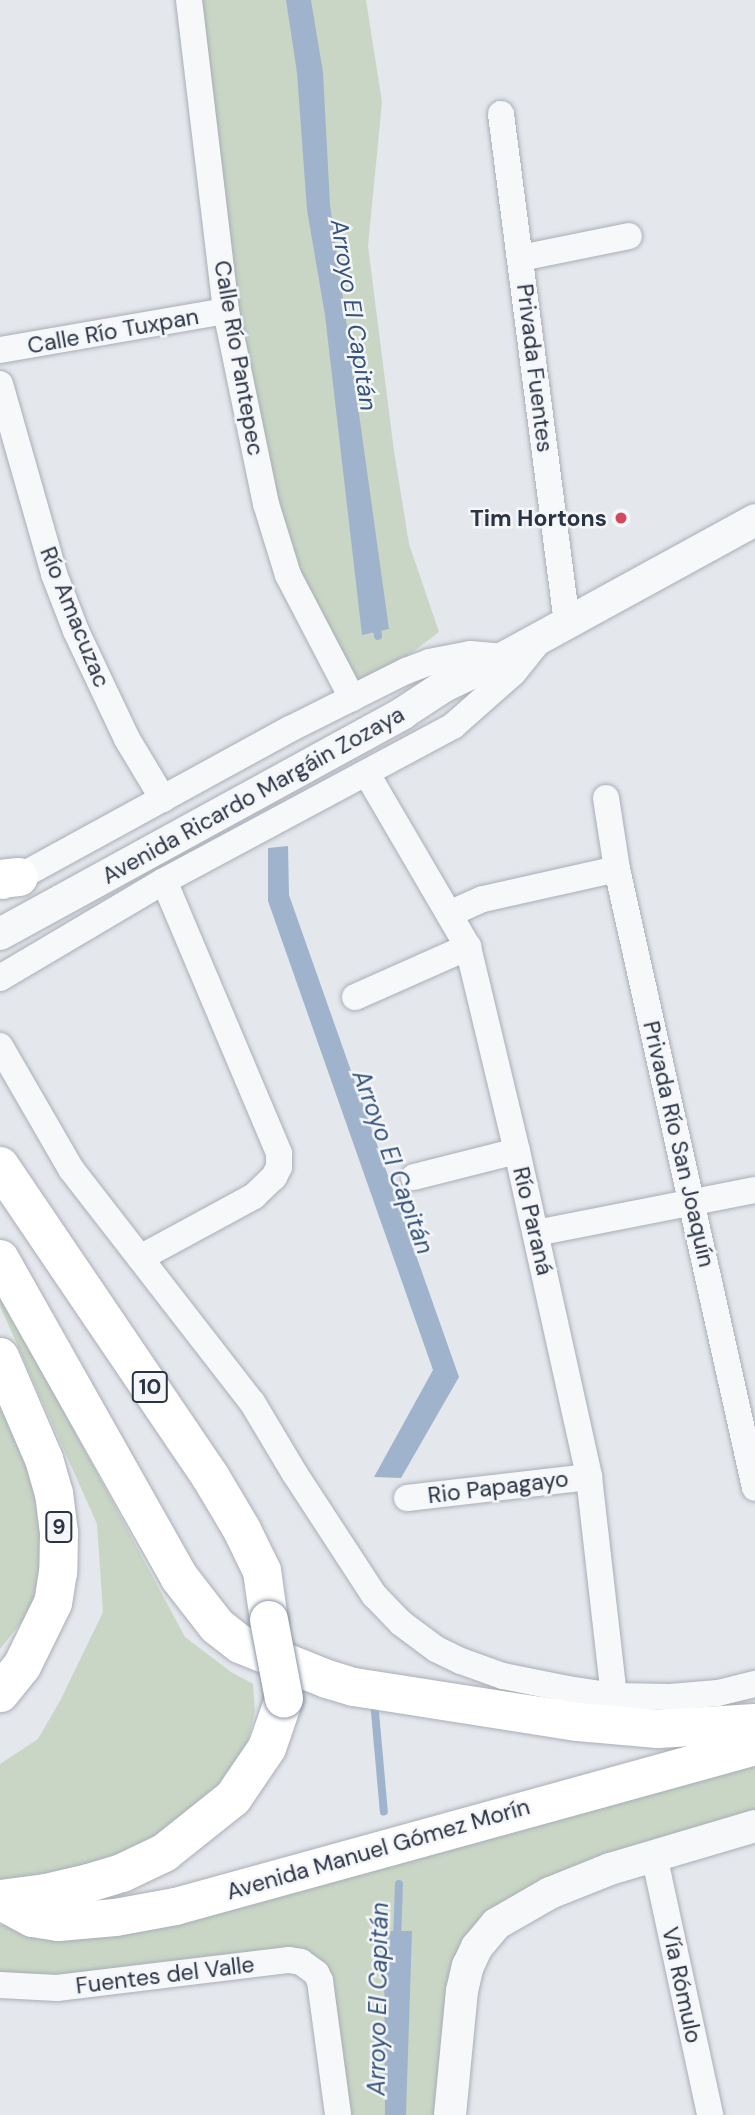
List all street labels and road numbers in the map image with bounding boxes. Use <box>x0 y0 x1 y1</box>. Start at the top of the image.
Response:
street label: Calle Río Pantepec <box>208 258 270 458</box>
street label: Privada Fuentes <box>511 282 559 454</box>
street label: Calle Río Tuxpan <box>25 302 201 360</box>
street label: Río Amacuzac <box>34 543 116 691</box>
street label: Avenida Ricardo Margáin Zozaya <box>97 700 409 890</box>
street label: Privada Río San Joaquín <box>637 1018 721 1270</box>
street label: Río Paraná <box>507 1164 559 1278</box>
road number: 10 <box>131 1370 169 1404</box>
street label: Rio Papagayo <box>426 1465 570 1509</box>
road number: 9 <box>45 1510 73 1544</box>
street label: Avenida Manuel Gómez Morín <box>223 1792 533 1906</box>
street label: Vía Rómulo <box>656 1924 708 2046</box>
street label: Fuentes del Valle <box>74 1950 256 2000</box>

